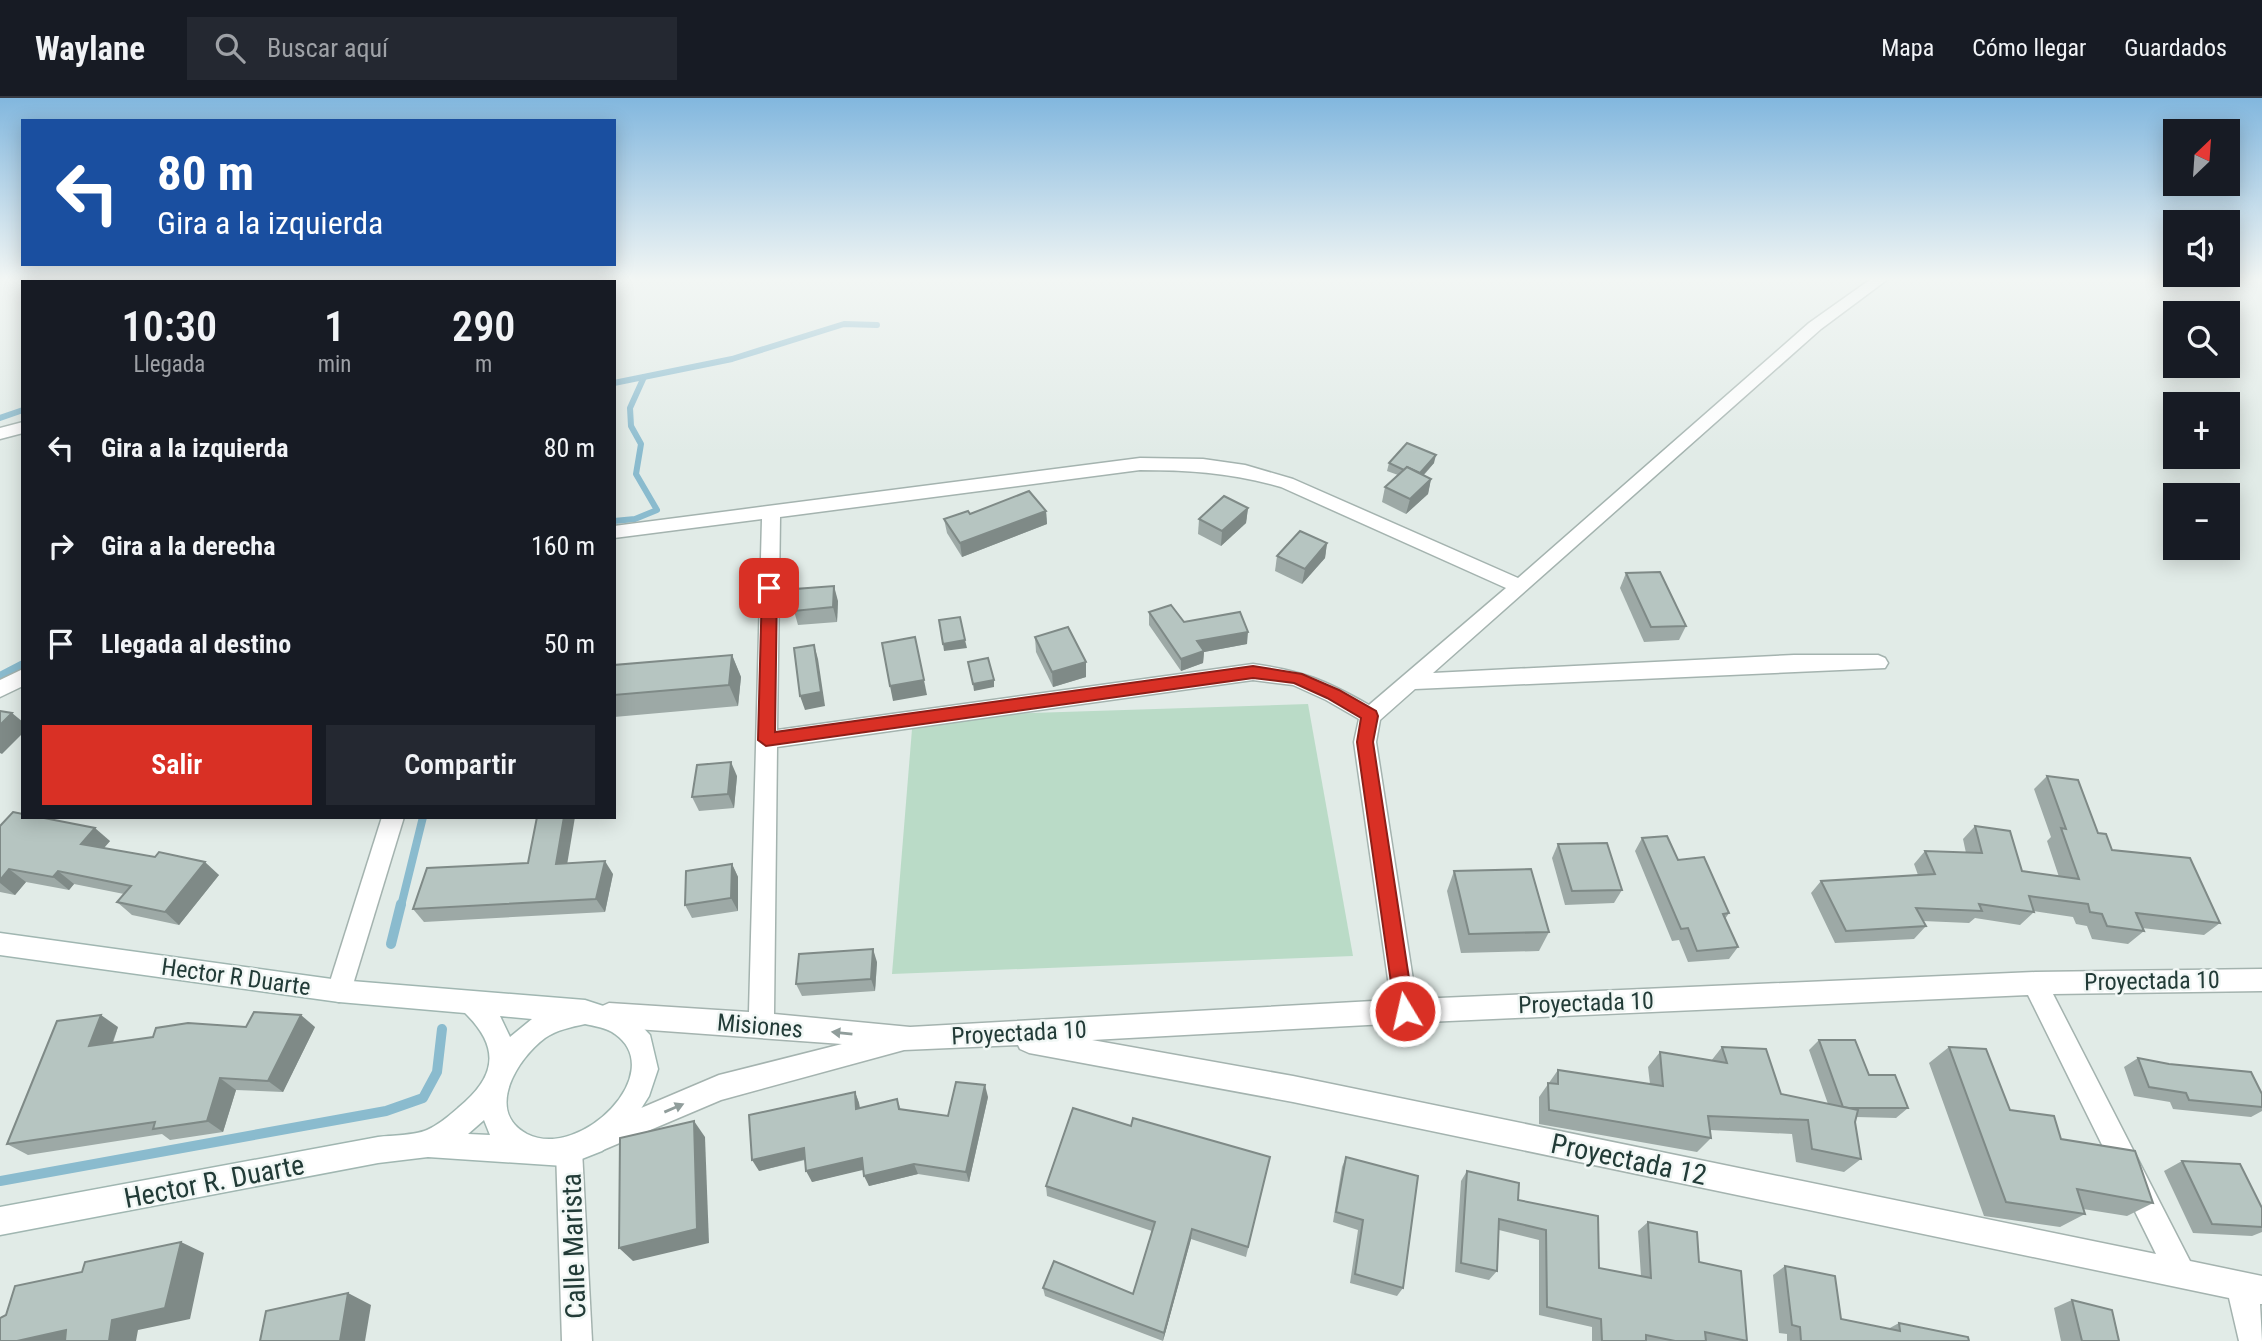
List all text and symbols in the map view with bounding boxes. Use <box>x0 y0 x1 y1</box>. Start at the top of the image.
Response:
search box <box>187 17 677 80</box>
text: Waylane <box>35 29 145 68</box>
icon: search <box>211 29 249 67</box>
text: Buscar aquí <box>267 33 388 63</box>
text: Mapa <box>1881 34 1934 62</box>
text: Cómo llegar <box>1972 34 2086 62</box>
text: Guardados <box>2124 34 2227 62</box>
north arrow <box>2163 119 2240 196</box>
map controls <box>2163 119 2240 560</box>
text: 80 m <box>157 145 254 202</box>
icon: left <box>42 147 133 238</box>
text: Gira a la izquierda <box>157 204 383 242</box>
button: sound <box>2163 210 2240 287</box>
button: search <box>2163 301 2240 378</box>
text: 10:30 <box>122 302 217 351</box>
text: 1 <box>324 302 345 351</box>
text: 290 <box>452 302 515 351</box>
text: Llegada <box>133 351 205 378</box>
text: min <box>318 351 351 378</box>
text: m <box>475 351 492 378</box>
button: + <box>2163 392 2240 469</box>
icon: left <box>42 429 80 467</box>
text: Gira a la izquierda <box>101 433 289 463</box>
text: 80 m <box>544 433 595 463</box>
button: − <box>2163 483 2240 560</box>
icon: right <box>42 527 80 565</box>
text: Gira a la derecha <box>101 531 275 561</box>
text: 160 m <box>531 531 595 561</box>
pin <box>739 558 799 618</box>
icon: arrive <box>750 569 788 607</box>
icon: arrive <box>42 625 80 663</box>
text: Llegada al destino <box>101 629 291 659</box>
text: 50 m <box>544 629 595 659</box>
button: Salir <box>42 725 312 805</box>
button: Compartir <box>326 725 595 805</box>
street label: Hector R Duarte <box>160 953 312 1001</box>
street label: Proyectada 10 <box>2084 966 2220 996</box>
position arrow <box>1368 974 1442 1048</box>
street label: Proyectada 10 <box>1518 987 1654 1019</box>
street label: Misiones <box>716 1008 804 1044</box>
street label: Proyectada 10 <box>951 1015 1087 1051</box>
one-way arrow <box>830 1027 852 1038</box>
one-way arrow <box>664 1102 685 1113</box>
street label: Proyectada 12 <box>1548 1127 1710 1192</box>
street label: Hector R. Duarte <box>121 1148 307 1215</box>
street label: Calle Marista <box>554 1173 593 1319</box>

